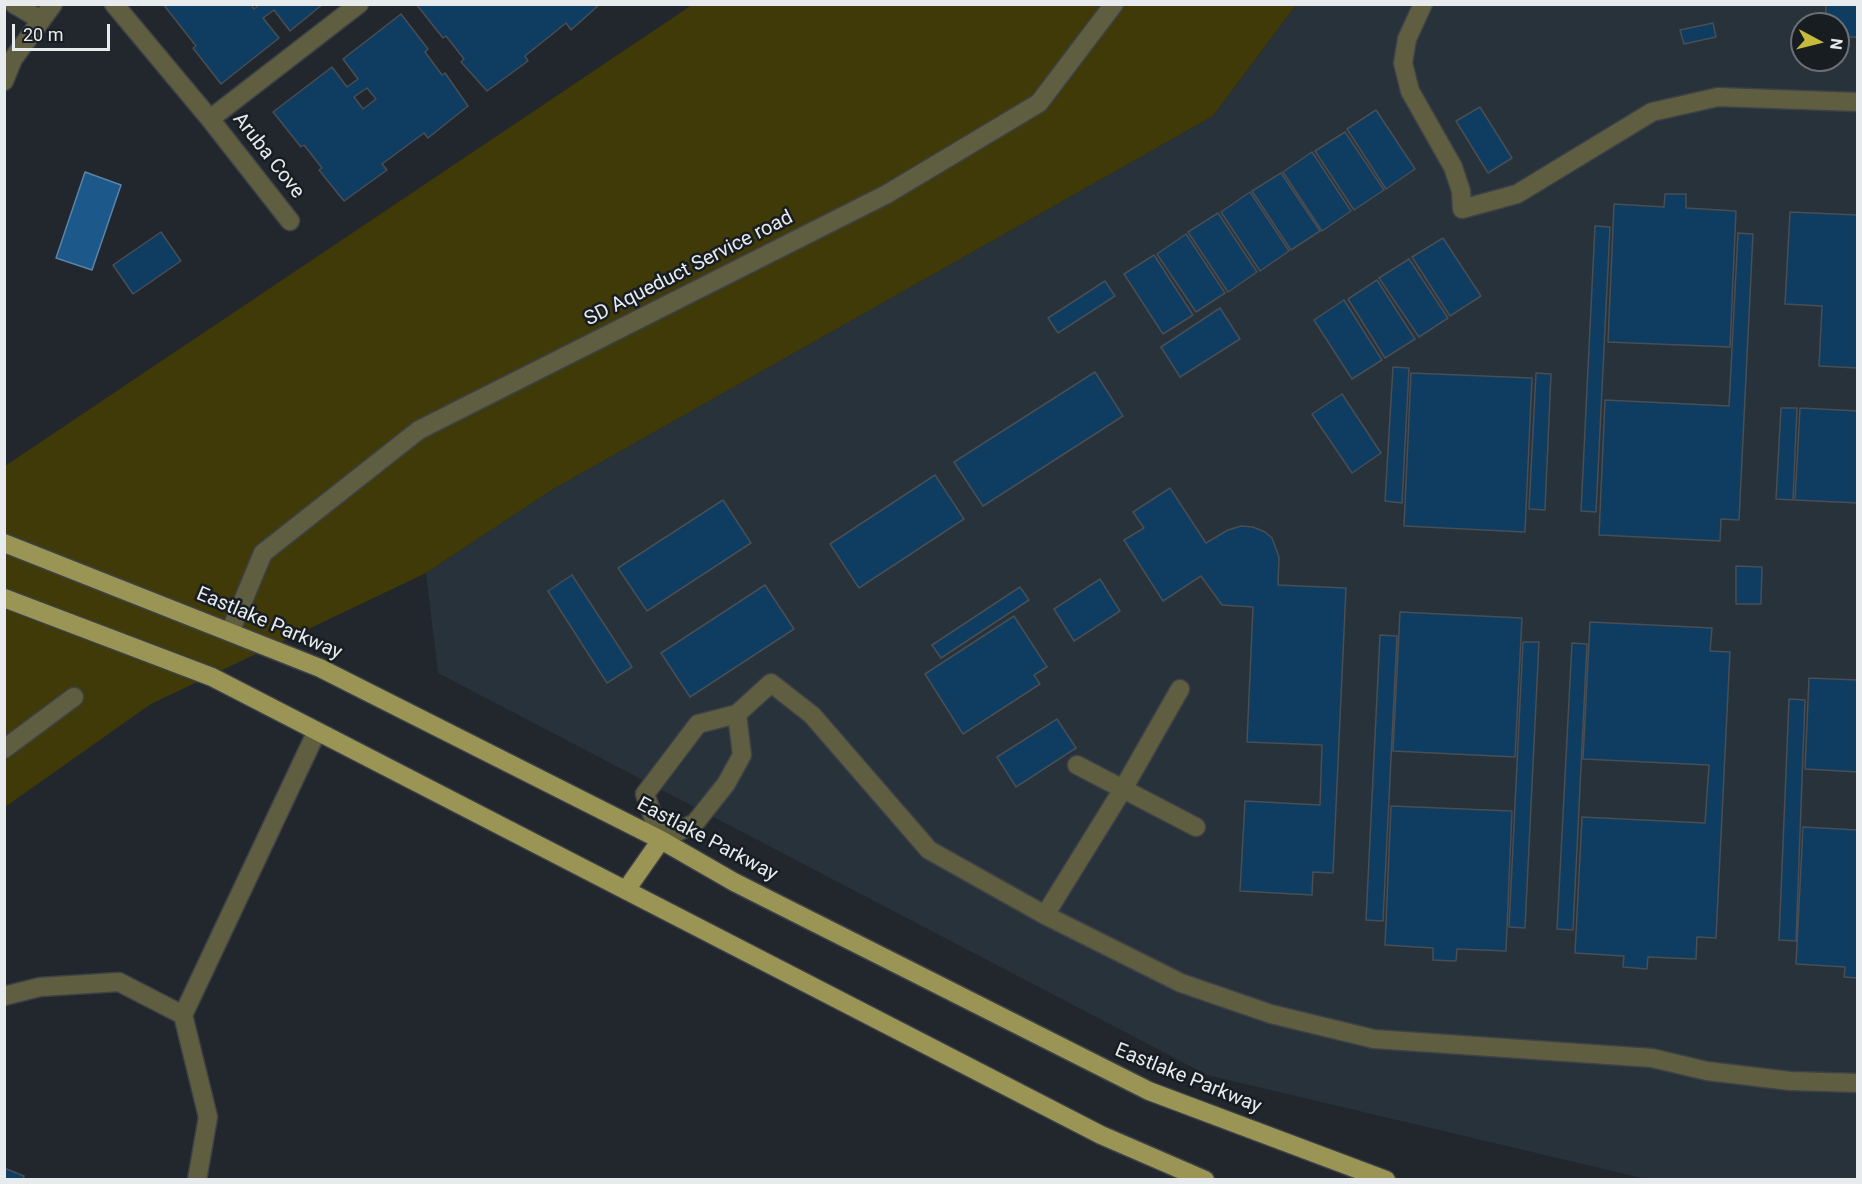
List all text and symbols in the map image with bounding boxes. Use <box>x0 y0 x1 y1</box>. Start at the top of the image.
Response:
scale bar <box>15 12 112 50</box>
north arrow <box>1790 12 1850 72</box>
text: 20 m <box>23 24 63 45</box>
text: N <box>1826 37 1846 51</box>
street label: Aruba Cove <box>227 108 309 204</box>
street label: SD Aqueduct Service road <box>581 206 797 332</box>
street label: Eastlake Parkway <box>193 582 345 666</box>
street label: Eastlake Parkway <box>633 793 781 887</box>
street label: Eastlake Parkway <box>1111 1039 1265 1119</box>

